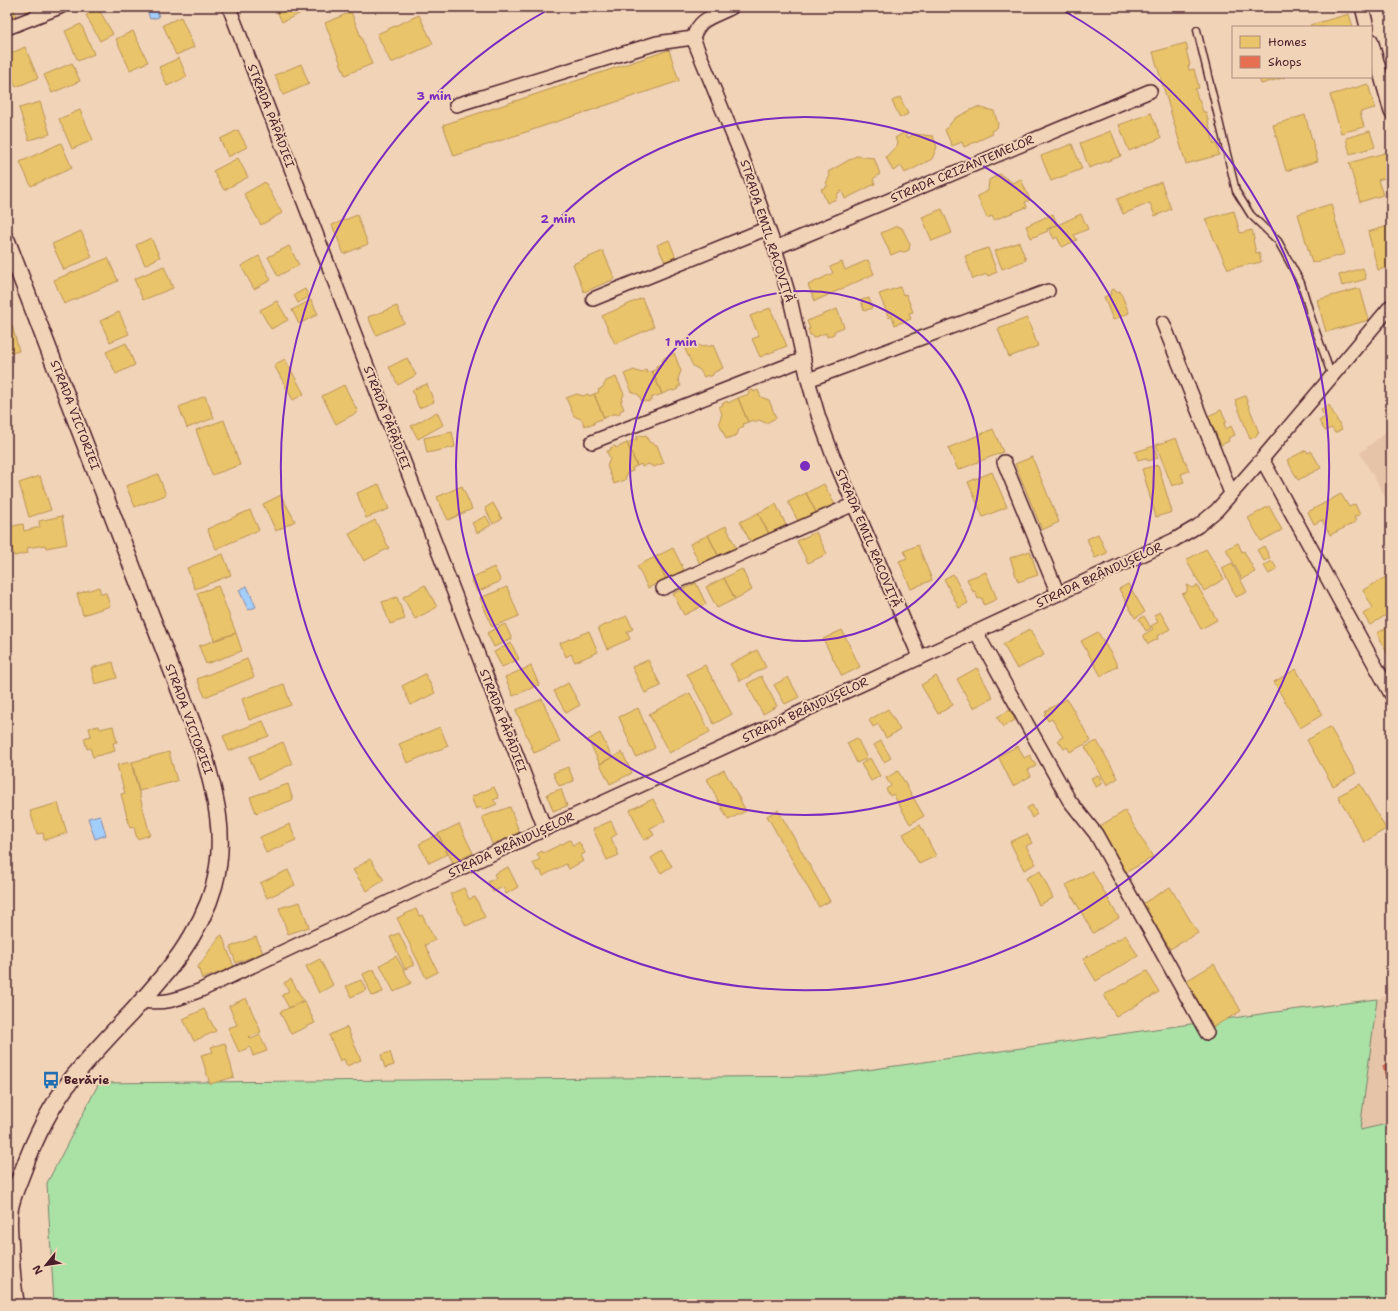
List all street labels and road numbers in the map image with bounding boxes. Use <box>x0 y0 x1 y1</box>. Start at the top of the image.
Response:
street label: STRADA PĂPĂDIEI <box>244 62 298 171</box>
street label: STRADA CRIZANTEMELOR <box>888 132 1036 206</box>
street label: STRADA EMIL RACOVIȚĂ <box>736 158 798 305</box>
street label: STRADA VICTORIEI <box>47 358 104 473</box>
street label: STRADA PĂPĂDIEI <box>360 364 414 473</box>
street label: STRADA EMIL RACOVIȚĂ <box>831 466 905 610</box>
street label: STRADA BRÂNDUȘELOR <box>1033 539 1165 611</box>
street label: STRADA VICTORIEI <box>162 661 217 777</box>
street label: STRADA PĂPĂDIEI <box>476 667 530 776</box>
street label: STRADA BRÂNDUȘELOR <box>739 674 871 746</box>
street label: STRADA BRÂNDUȘELOR <box>445 809 577 881</box>

